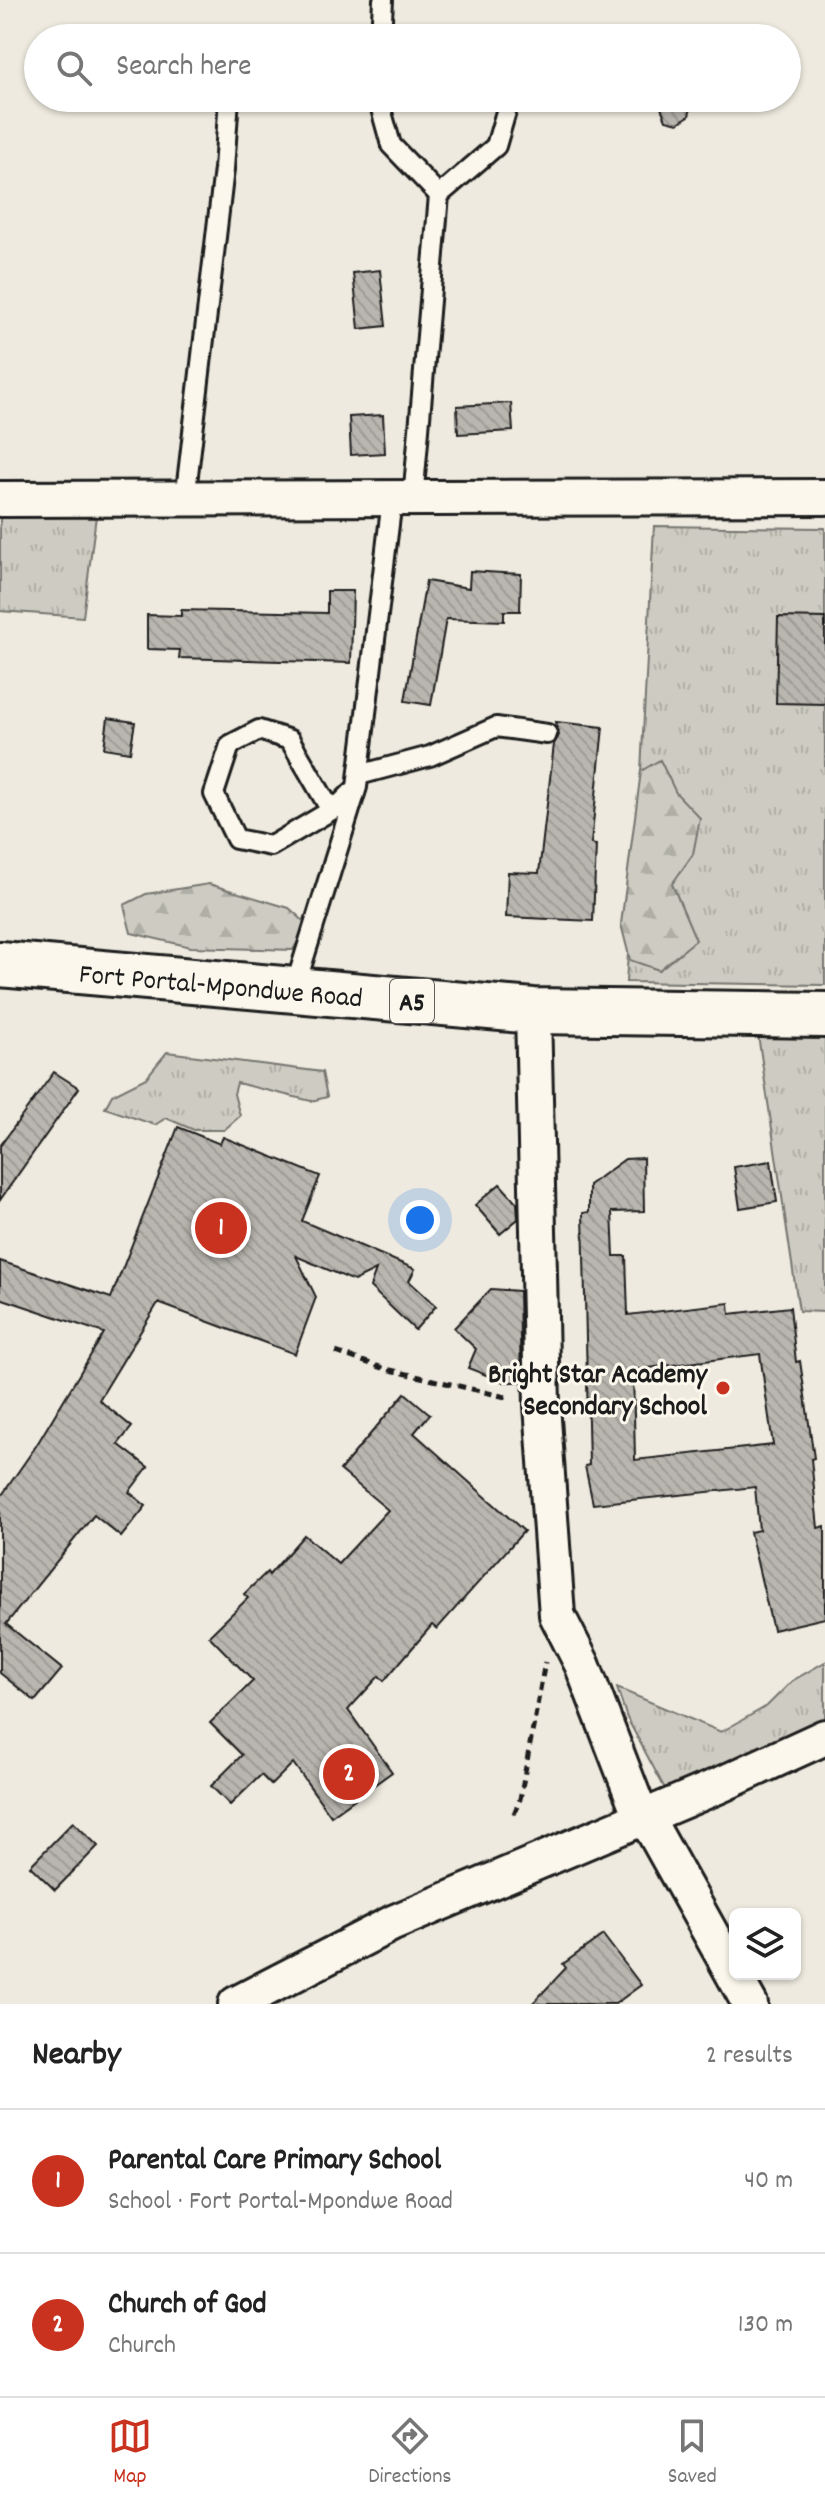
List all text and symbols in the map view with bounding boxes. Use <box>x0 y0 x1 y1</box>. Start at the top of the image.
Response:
search box <box>24 24 801 112</box>
icon: search <box>52 46 96 90</box>
text: Search here <box>116 47 252 90</box>
street label: Fort Portal-Mpondwe Road <box>77 957 364 1021</box>
road number: A5 <box>390 979 434 1023</box>
pin: 1 <box>195 1198 247 1258</box>
your location <box>400 1200 440 1240</box>
place label: Bright Star Academy Secondary School <box>488 1357 709 1429</box>
marker: Bright Star Academy Secondary School <box>714 1379 732 1397</box>
pin: 2 <box>323 1744 375 1804</box>
map controls <box>729 1908 801 1980</box>
button: layers <box>729 1908 801 1980</box>
text: Nearby <box>32 2032 121 2081</box>
text: 2 results <box>706 2038 793 2075</box>
text: Parental Care Primary School <box>108 2141 441 2184</box>
text: 1 <box>55 2163 61 2200</box>
text: 40 m <box>744 2163 793 2200</box>
text: School · Fort Portal-Mpondwe Road <box>108 2184 453 2221</box>
text: Church of God <box>108 2285 267 2328</box>
text: 2 <box>52 2307 64 2344</box>
text: 130 m <box>738 2307 793 2344</box>
text: Church <box>108 2328 176 2365</box>
tab: Map <box>108 2414 152 2493</box>
tab: Directions <box>368 2414 452 2493</box>
tab: Saved <box>668 2414 717 2493</box>

